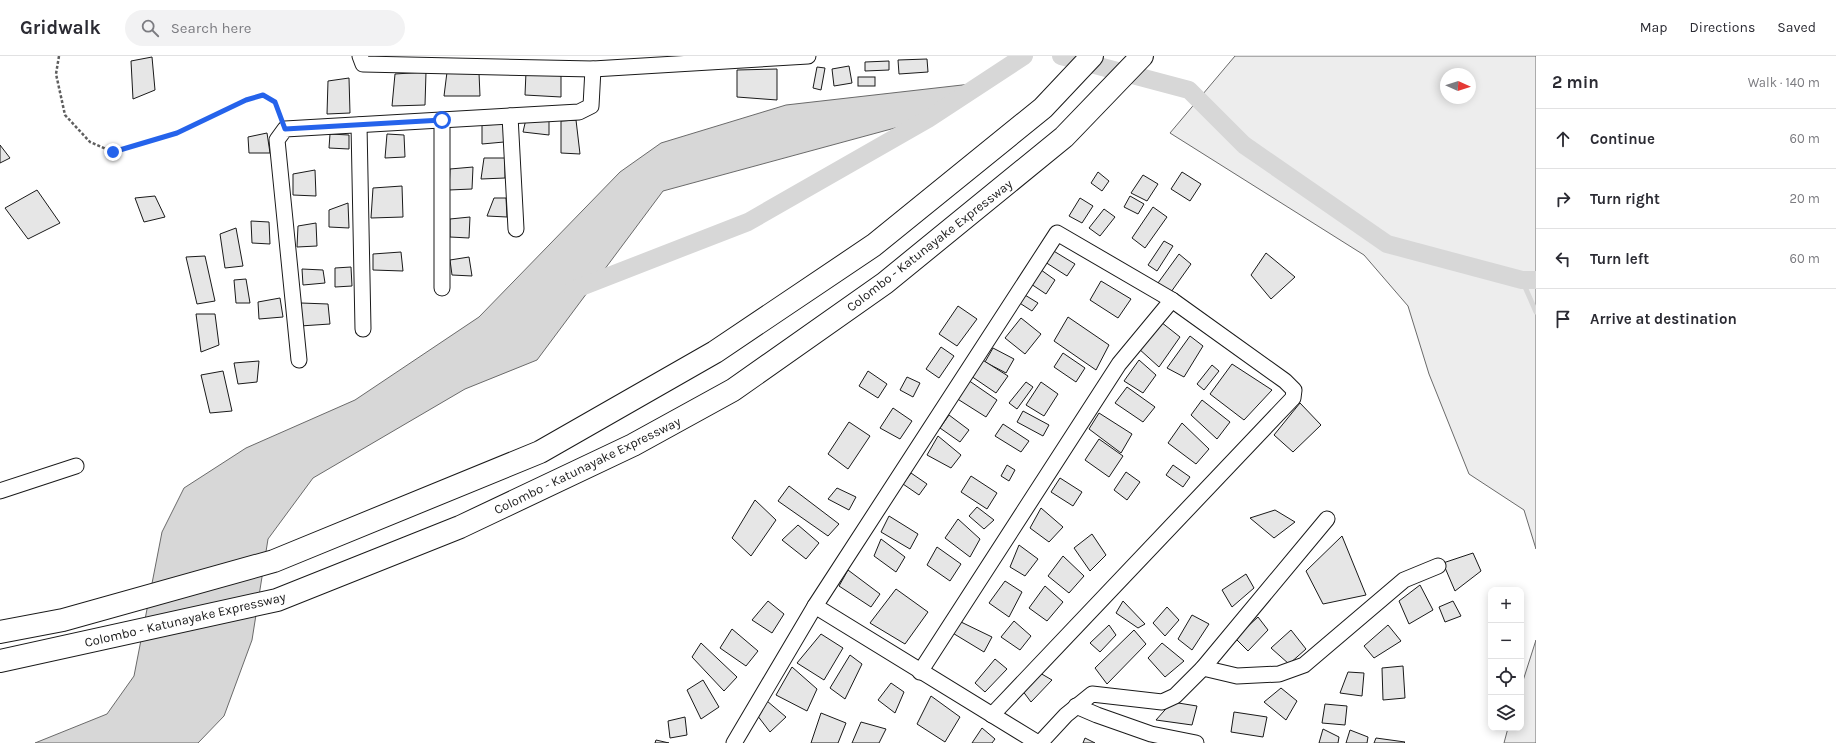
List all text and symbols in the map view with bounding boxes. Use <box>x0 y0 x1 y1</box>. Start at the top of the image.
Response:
search box <box>125 10 405 46</box>
text: Gridwalk <box>20 17 101 39</box>
icon: search <box>139 17 161 39</box>
text: Search here <box>171 19 251 37</box>
text: Map <box>1640 19 1668 36</box>
text: Directions <box>1690 19 1755 36</box>
text: Saved <box>1777 19 1816 36</box>
north arrow <box>1440 68 1476 104</box>
text: 2 min <box>1552 72 1599 92</box>
text: Walk · 140 m <box>1748 75 1820 90</box>
route start <box>433 111 451 129</box>
icon: ahead <box>1552 128 1574 150</box>
text: Continue <box>1590 130 1655 148</box>
text: 60 m <box>1790 131 1820 146</box>
route end <box>104 143 122 161</box>
street label: Colombo - Katunayake Expressway <box>844 176 1015 315</box>
icon: right <box>1552 188 1574 210</box>
text: Turn right <box>1590 190 1660 208</box>
text: 20 m <box>1790 191 1820 206</box>
icon: left <box>1552 248 1574 270</box>
text: Turn left <box>1590 250 1649 268</box>
text: 60 m <box>1790 251 1820 266</box>
icon: arrive <box>1552 308 1574 330</box>
text: Arrive at destination <box>1590 310 1737 328</box>
street label: Colombo - Katunayake Expressway <box>491 414 683 517</box>
map controls <box>1488 587 1524 731</box>
button: + <box>1488 587 1524 623</box>
street label: Colombo - Katunayake Expressway <box>83 589 287 650</box>
button: − <box>1488 623 1524 659</box>
button: locate <box>1488 659 1524 695</box>
button: layers <box>1488 695 1524 731</box>

